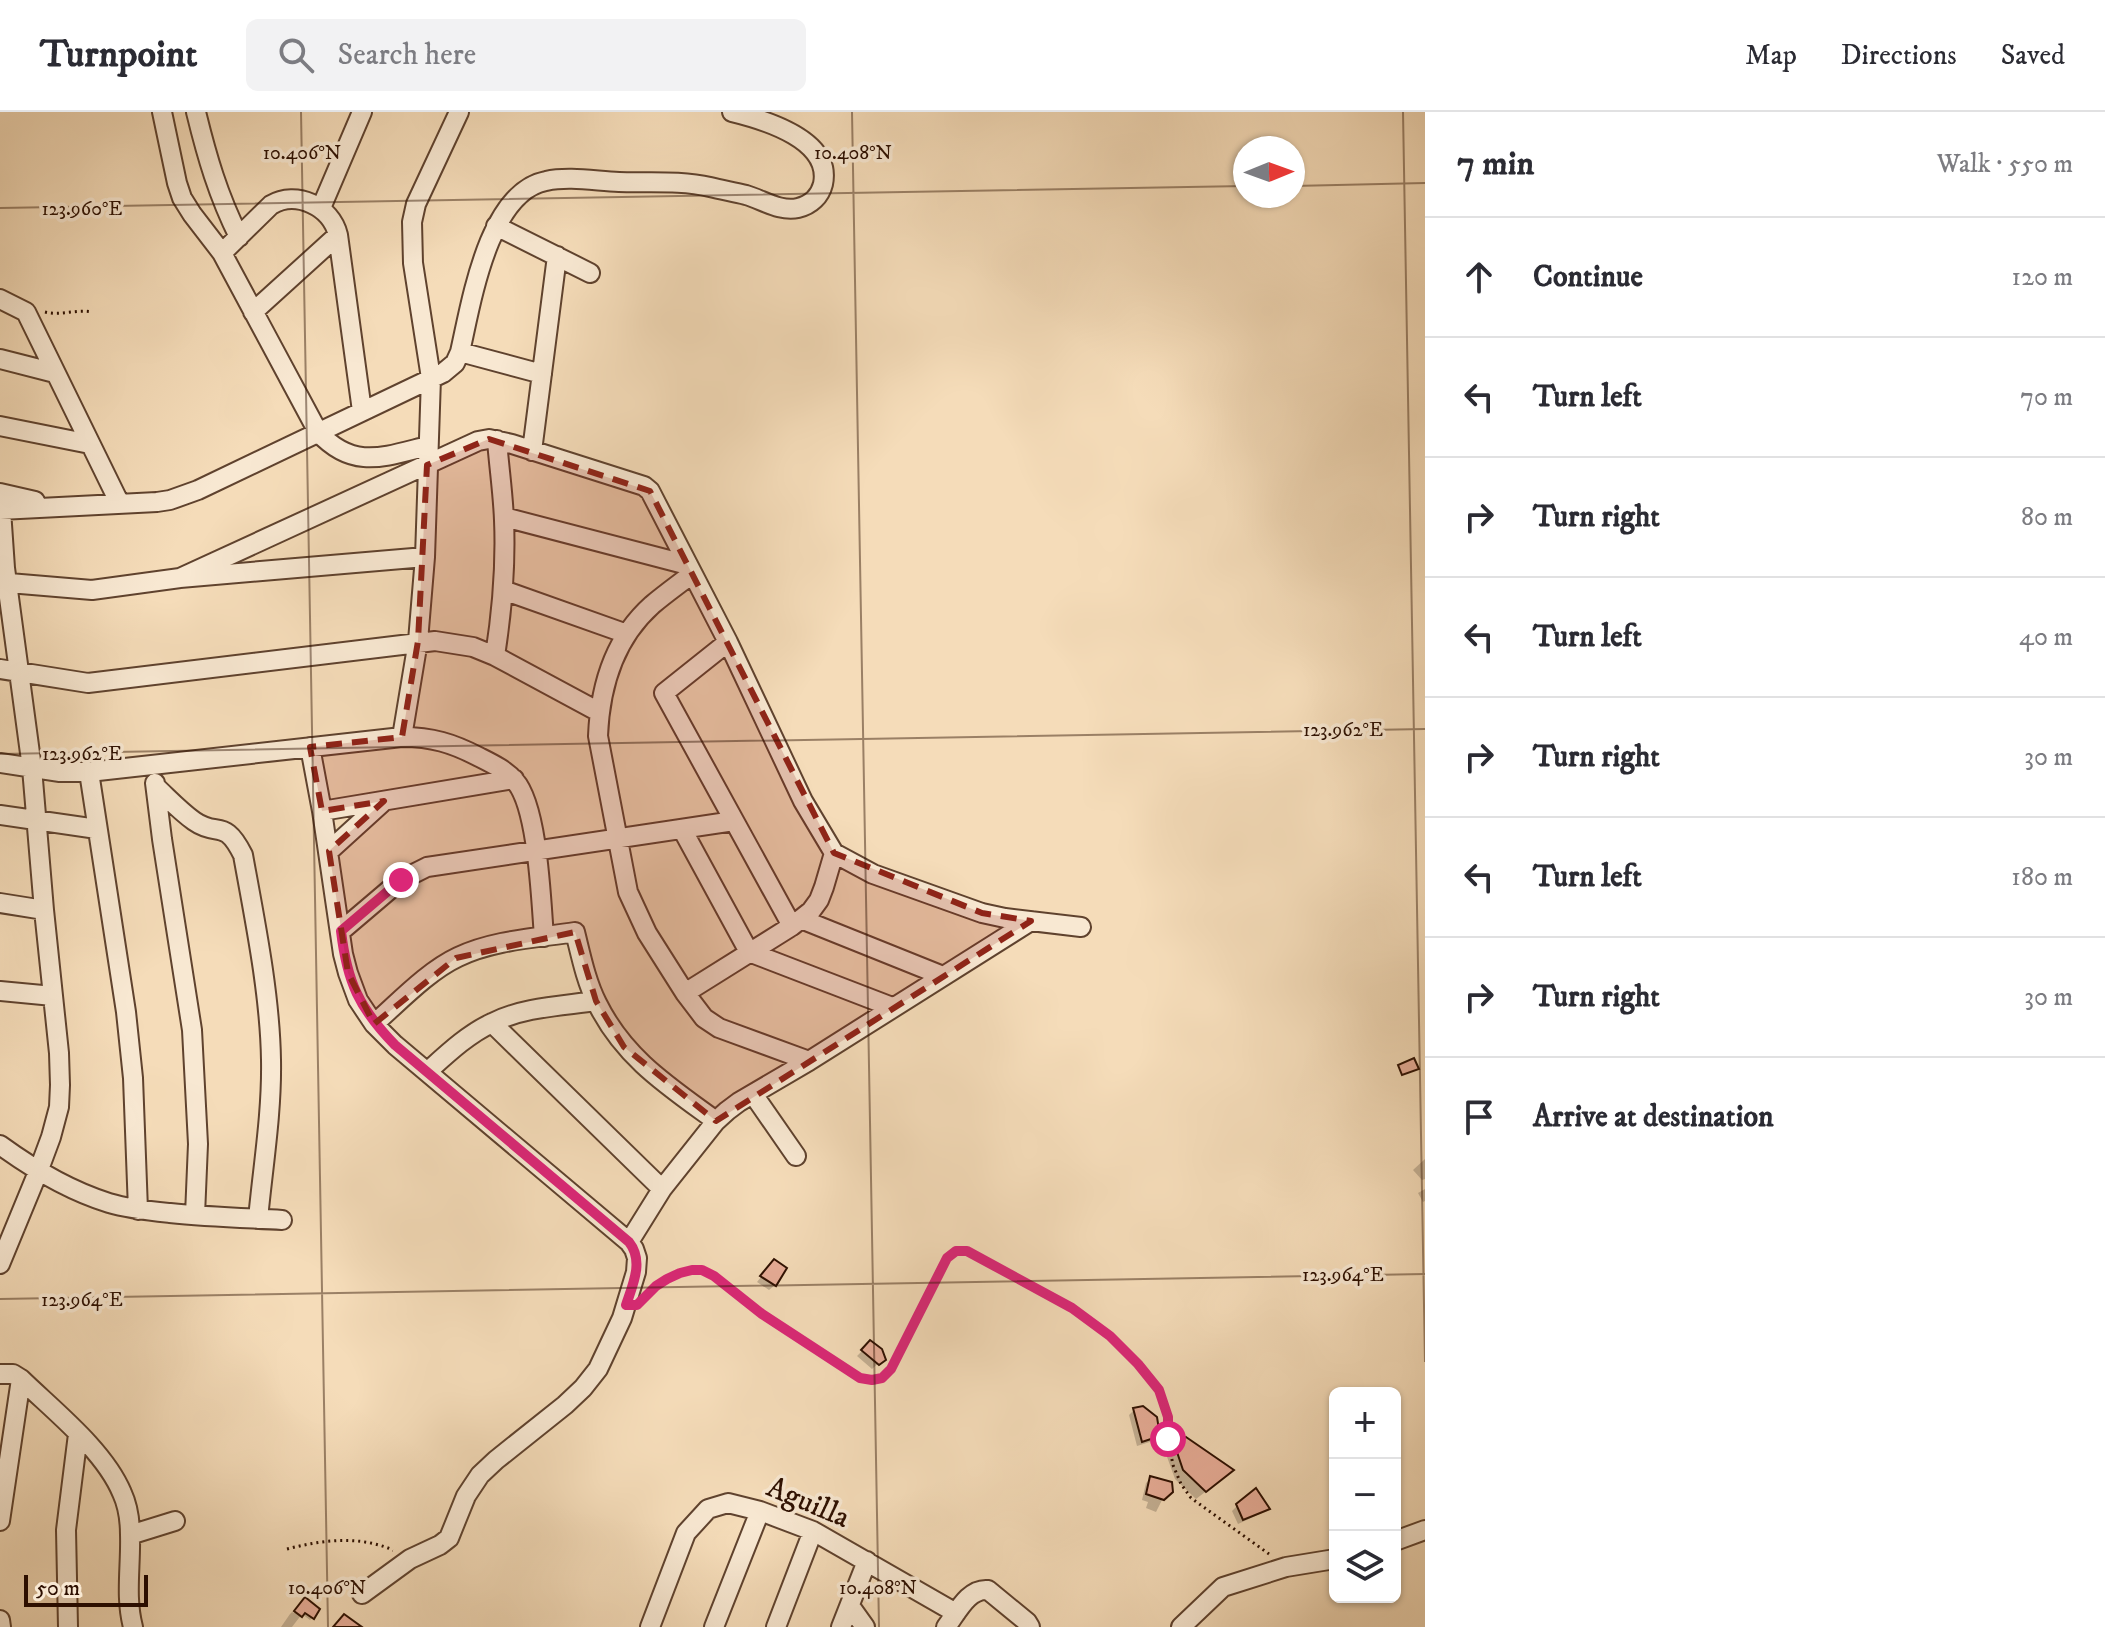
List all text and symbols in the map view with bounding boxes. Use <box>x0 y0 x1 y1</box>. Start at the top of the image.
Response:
search box <box>246 19 806 91</box>
text: Turnpoint <box>40 31 198 79</box>
icon: search <box>274 33 318 77</box>
text: Search here <box>338 37 476 74</box>
text: Map <box>1745 38 1797 73</box>
text: Directions <box>1841 38 1957 73</box>
text: Saved <box>2001 38 2065 73</box>
north arrow <box>1233 136 1305 208</box>
text: 10.406°N <box>263 141 341 166</box>
text: 10.408°N <box>814 141 892 166</box>
text: 7 min <box>1457 143 1534 185</box>
text: Walk · 550 m <box>1937 148 2073 181</box>
text: 123.960°E <box>41 197 123 222</box>
icon: ahead <box>1457 255 1501 299</box>
text: Continue <box>1533 259 1643 296</box>
text: 120 m <box>2012 261 2073 294</box>
icon: left <box>1457 375 1501 419</box>
text: Turn left <box>1533 379 1642 416</box>
text: 70 m <box>2020 381 2073 414</box>
icon: right <box>1457 495 1501 539</box>
text: Turn right <box>1533 499 1660 536</box>
text: 80 m <box>2021 501 2073 534</box>
icon: left <box>1457 615 1501 659</box>
text: Turn left <box>1533 619 1642 656</box>
text: 40 m <box>2019 621 2073 654</box>
text: 123.962°E <box>1303 718 1383 743</box>
icon: right <box>1457 735 1501 779</box>
text: Turn right <box>1533 739 1660 776</box>
text: 30 m <box>2024 741 2073 774</box>
text: 123.962°E <box>42 742 122 767</box>
icon: left <box>1457 855 1501 899</box>
text: Turn left <box>1533 859 1642 896</box>
text: 180 m <box>2011 861 2073 894</box>
route end <box>383 862 419 898</box>
icon: right <box>1457 975 1501 1019</box>
text: Turn right <box>1533 979 1660 1016</box>
text: 30 m <box>2024 981 2073 1014</box>
icon: arrive <box>1457 1095 1501 1139</box>
text: Arrive at destination <box>1533 1099 1774 1136</box>
text: 123.964°E <box>1302 1263 1384 1288</box>
text: 123.964°E <box>41 1288 123 1313</box>
map controls <box>1329 1387 1401 1603</box>
button: + <box>1329 1387 1401 1459</box>
route start <box>1150 1421 1186 1457</box>
button: − <box>1329 1459 1401 1531</box>
street label: Aguilla <box>761 1469 855 1537</box>
button: layers <box>1329 1531 1401 1603</box>
scale bar <box>24 1571 148 1607</box>
text: 50 m <box>36 1575 80 1602</box>
text: 10.406°N <box>288 1576 366 1601</box>
text: 10.408°N <box>839 1576 917 1601</box>

